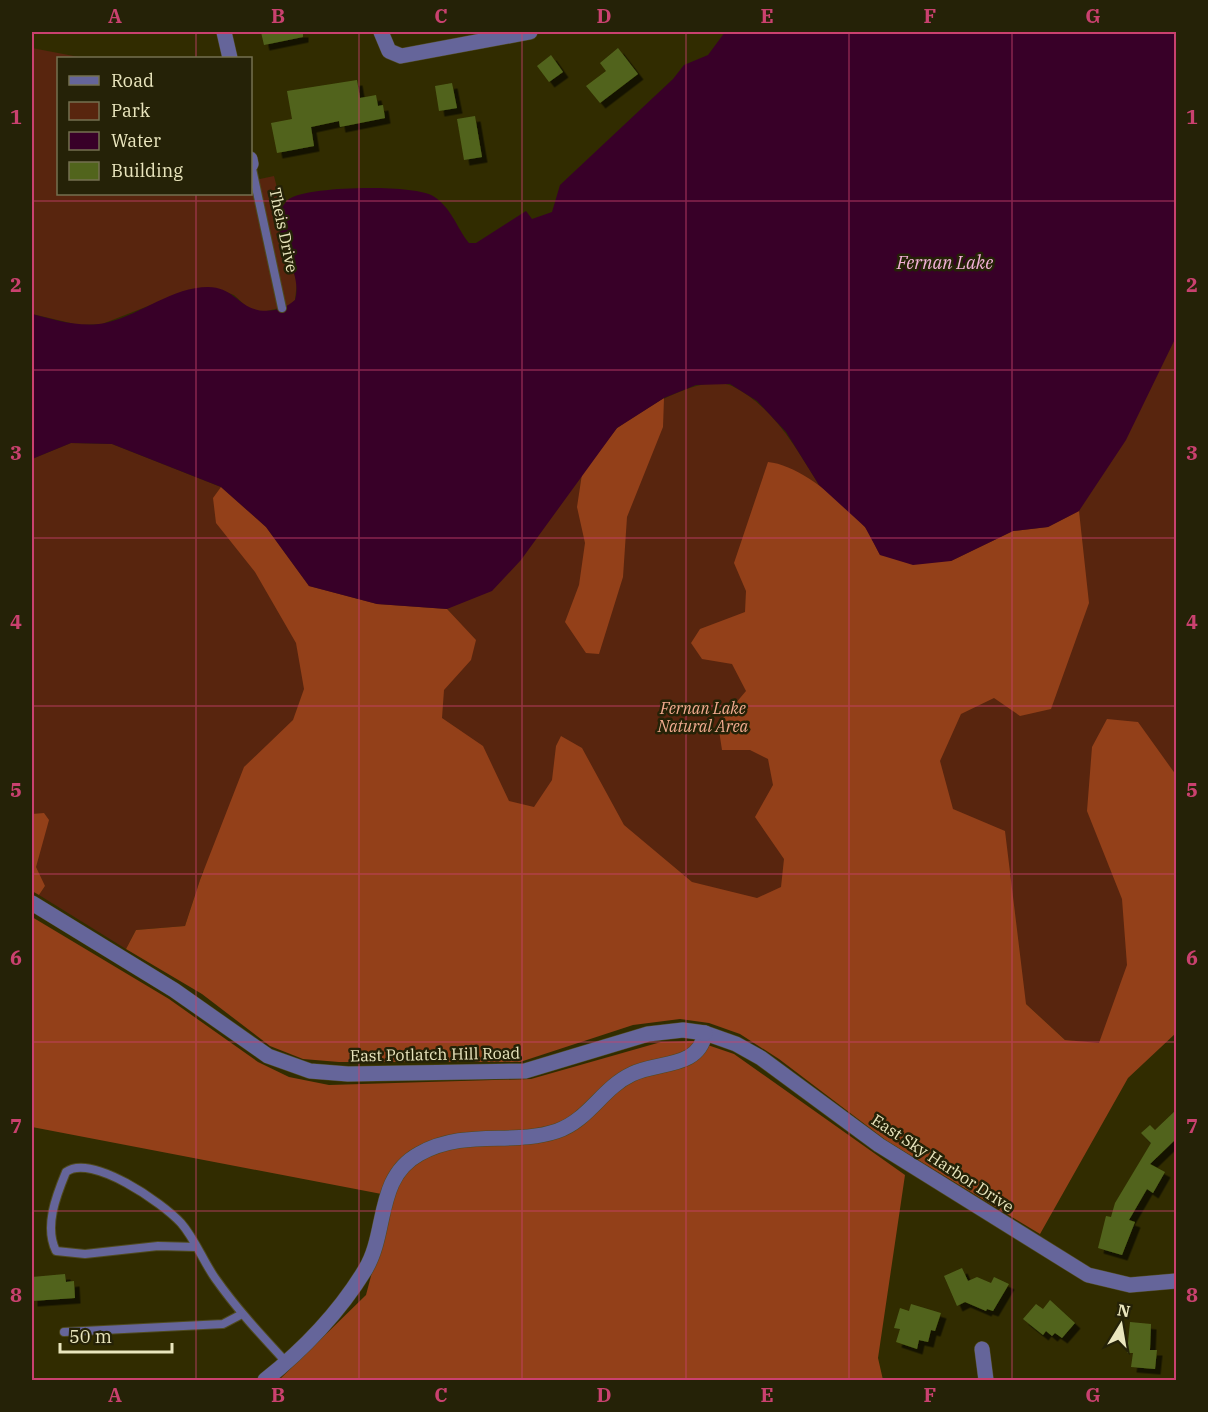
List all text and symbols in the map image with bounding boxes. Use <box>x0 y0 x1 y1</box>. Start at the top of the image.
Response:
text: A <box>108 2 122 29</box>
text: B <box>271 2 285 29</box>
text: C <box>434 2 448 29</box>
text: D <box>596 2 612 29</box>
text: E <box>760 2 774 29</box>
text: F <box>924 2 936 29</box>
text: G <box>1085 2 1101 29</box>
legend <box>57 57 252 195</box>
text: Road <box>111 69 154 92</box>
text: Park <box>111 99 151 122</box>
text: 1 <box>10 103 22 130</box>
text: 1 <box>1186 103 1198 130</box>
text: Water <box>111 129 161 152</box>
text: Building <box>111 159 183 182</box>
street label: Theis Drive <box>265 186 303 274</box>
water label: Fernan Lake <box>896 251 993 274</box>
text: 2 <box>10 271 22 298</box>
text: 2 <box>1186 271 1198 298</box>
text: 3 <box>10 439 22 466</box>
text: 3 <box>1186 439 1198 466</box>
text: 4 <box>10 608 22 635</box>
text: 4 <box>1186 608 1198 635</box>
park label: Fernan Lake Natural Area <box>657 698 749 736</box>
text: 5 <box>10 776 22 803</box>
text: 5 <box>1186 776 1198 803</box>
text: 6 <box>10 944 22 971</box>
text: 6 <box>1186 944 1198 971</box>
street label: East Potlatch Hill Road <box>350 1043 521 1065</box>
street label: East Sky Harbor Drive <box>868 1110 1018 1216</box>
text: 7 <box>10 1112 22 1139</box>
text: 7 <box>1186 1112 1198 1139</box>
text: 8 <box>10 1281 22 1308</box>
text: 8 <box>1186 1281 1198 1308</box>
north arrow <box>1091 1295 1151 1355</box>
text: N <box>1116 1299 1132 1321</box>
scale bar <box>60 1316 172 1354</box>
text: 50 m <box>69 1325 112 1348</box>
text: A <box>108 1381 122 1408</box>
text: B <box>271 1381 285 1408</box>
text: C <box>434 1381 448 1408</box>
text: D <box>596 1381 612 1408</box>
text: E <box>760 1381 774 1408</box>
text: F <box>924 1381 936 1408</box>
text: G <box>1085 1381 1101 1408</box>

